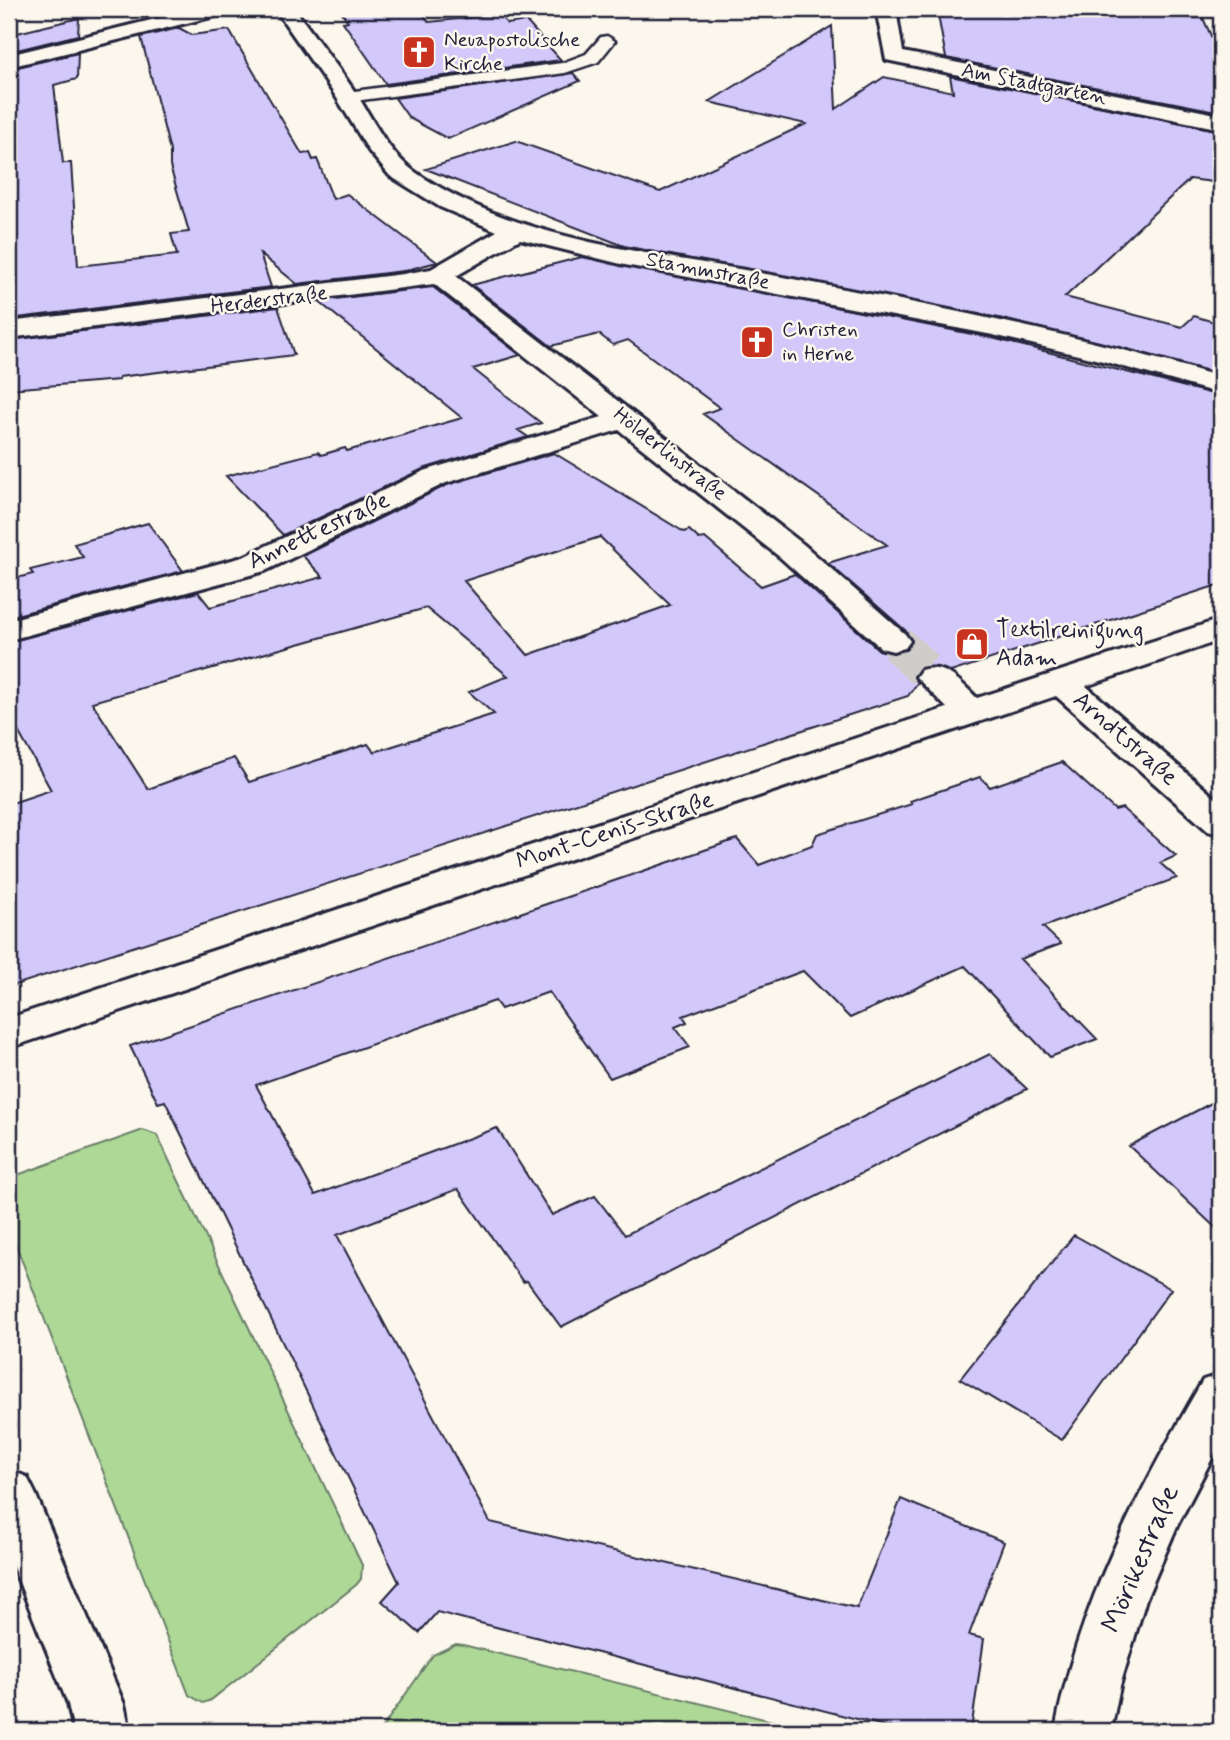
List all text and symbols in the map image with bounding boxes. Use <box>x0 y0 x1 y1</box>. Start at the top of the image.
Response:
place label: Neuapostolische Kirche <box>444 26 580 78</box>
church icon: Neuapostolische Kirche <box>400 33 438 71</box>
street label: Am Stadtgarten <box>959 56 1109 113</box>
street label: Stammstraße <box>644 245 772 297</box>
street label: Herderstraße <box>209 279 329 321</box>
place label: Christen in Herne <box>782 316 858 368</box>
church icon: Christen in Herne <box>738 323 776 361</box>
street label: Hölderlinstraße <box>607 401 733 507</box>
street label: Annettestraße <box>243 485 395 577</box>
place label: Textilreinigung Adam <box>996 615 1144 674</box>
shop icon: Textilreinigung Adam <box>953 625 991 663</box>
street label: Arndtstraße <box>1066 685 1184 793</box>
street label: Mont-Cenis-Straße <box>512 784 718 878</box>
street label: Mörikestraße <box>1093 1480 1189 1638</box>

